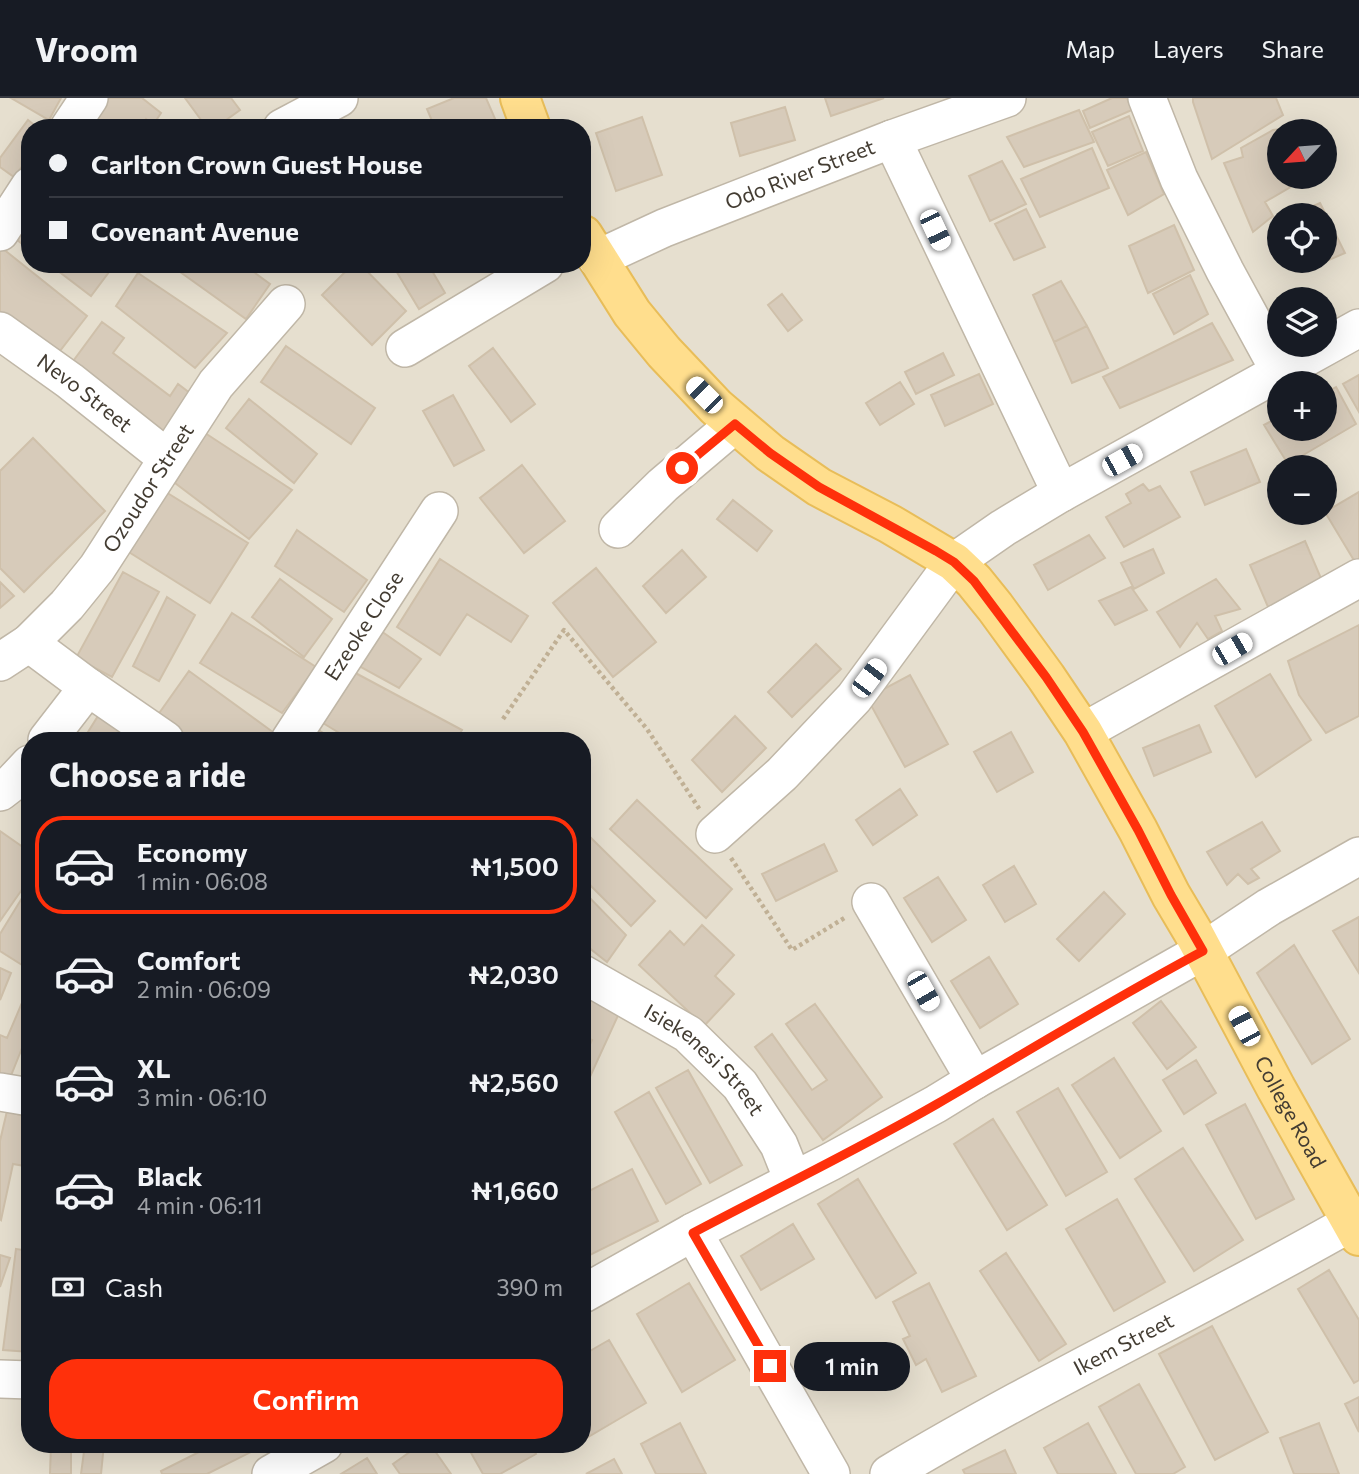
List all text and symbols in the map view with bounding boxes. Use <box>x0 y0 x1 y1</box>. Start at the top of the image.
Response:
text: Vroom <box>35 28 138 69</box>
text: Map <box>1066 34 1115 63</box>
text: Layers <box>1153 34 1224 63</box>
text: Share <box>1262 34 1324 63</box>
north arrow <box>1267 119 1337 189</box>
map controls <box>1267 119 1337 525</box>
street label: Odo River Street <box>721 133 878 214</box>
text: Carlton Crown Guest House <box>91 148 423 179</box>
button: locate <box>1267 203 1337 273</box>
car <box>917 207 954 253</box>
text: Covenant Avenue <box>91 215 299 246</box>
button: layers <box>1267 287 1337 357</box>
street label: Nevo Street <box>33 348 138 437</box>
button: + <box>1267 371 1337 441</box>
car <box>682 373 727 417</box>
street label: Ozoudor Street <box>97 418 198 557</box>
car <box>1099 441 1146 479</box>
route start <box>666 452 698 484</box>
button: − <box>1267 455 1337 525</box>
street label: Ezeoke Close <box>318 566 408 685</box>
car <box>1209 629 1256 669</box>
car <box>848 655 891 701</box>
text: Choose a ride <box>49 754 246 794</box>
icon: car <box>53 834 116 897</box>
text: Economy <box>137 836 248 867</box>
text: ₦1,500 <box>470 850 559 881</box>
text: 1 min · 06:08 <box>137 867 268 895</box>
icon: car <box>53 942 116 1005</box>
text: Comfort <box>137 944 240 975</box>
text: ₦2,030 <box>468 958 559 989</box>
car <box>904 968 943 1014</box>
text: 2 min · 06:09 <box>137 975 271 1003</box>
street label: Isiekenesi Street <box>640 998 770 1119</box>
car <box>1225 1003 1264 1049</box>
icon: car <box>53 1050 116 1113</box>
street label: College Road <box>1250 1051 1332 1172</box>
text: XL <box>137 1052 171 1083</box>
text: ₦2,560 <box>469 1066 559 1097</box>
text: 3 min · 06:10 <box>137 1083 267 1111</box>
icon: car <box>53 1158 116 1221</box>
text: Black <box>137 1160 203 1191</box>
text: ₦1,660 <box>471 1174 559 1205</box>
text: 4 min · 06:11 <box>137 1191 263 1219</box>
icon: cash <box>49 1268 87 1306</box>
text: Cash <box>105 1271 163 1302</box>
text: 390 m <box>496 1273 563 1301</box>
street label: Ikem Street <box>1069 1307 1177 1380</box>
callout: 1 min <box>794 1342 910 1390</box>
route end <box>754 1350 786 1382</box>
text: 1 min <box>825 1352 879 1380</box>
button: Confirm <box>49 1359 563 1439</box>

